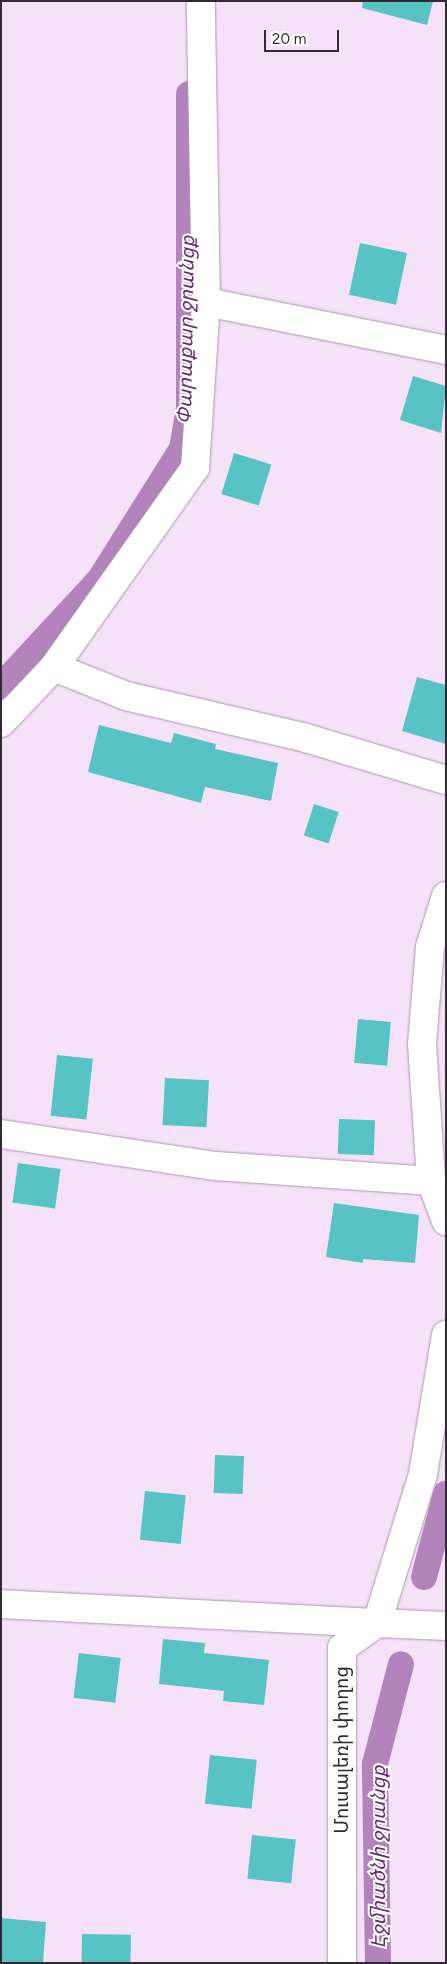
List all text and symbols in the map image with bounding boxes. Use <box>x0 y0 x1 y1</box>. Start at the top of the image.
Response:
scale bar <box>267 20 342 52</box>
text: 20 m <box>272 30 306 48</box>
water label: Փարաքար ջրանցք <box>172 236 200 424</box>
street label: Մուսալեռի փողոց <box>331 1666 353 1834</box>
water label: Էջմիածնի ջրանցք <box>366 1766 390 1948</box>

